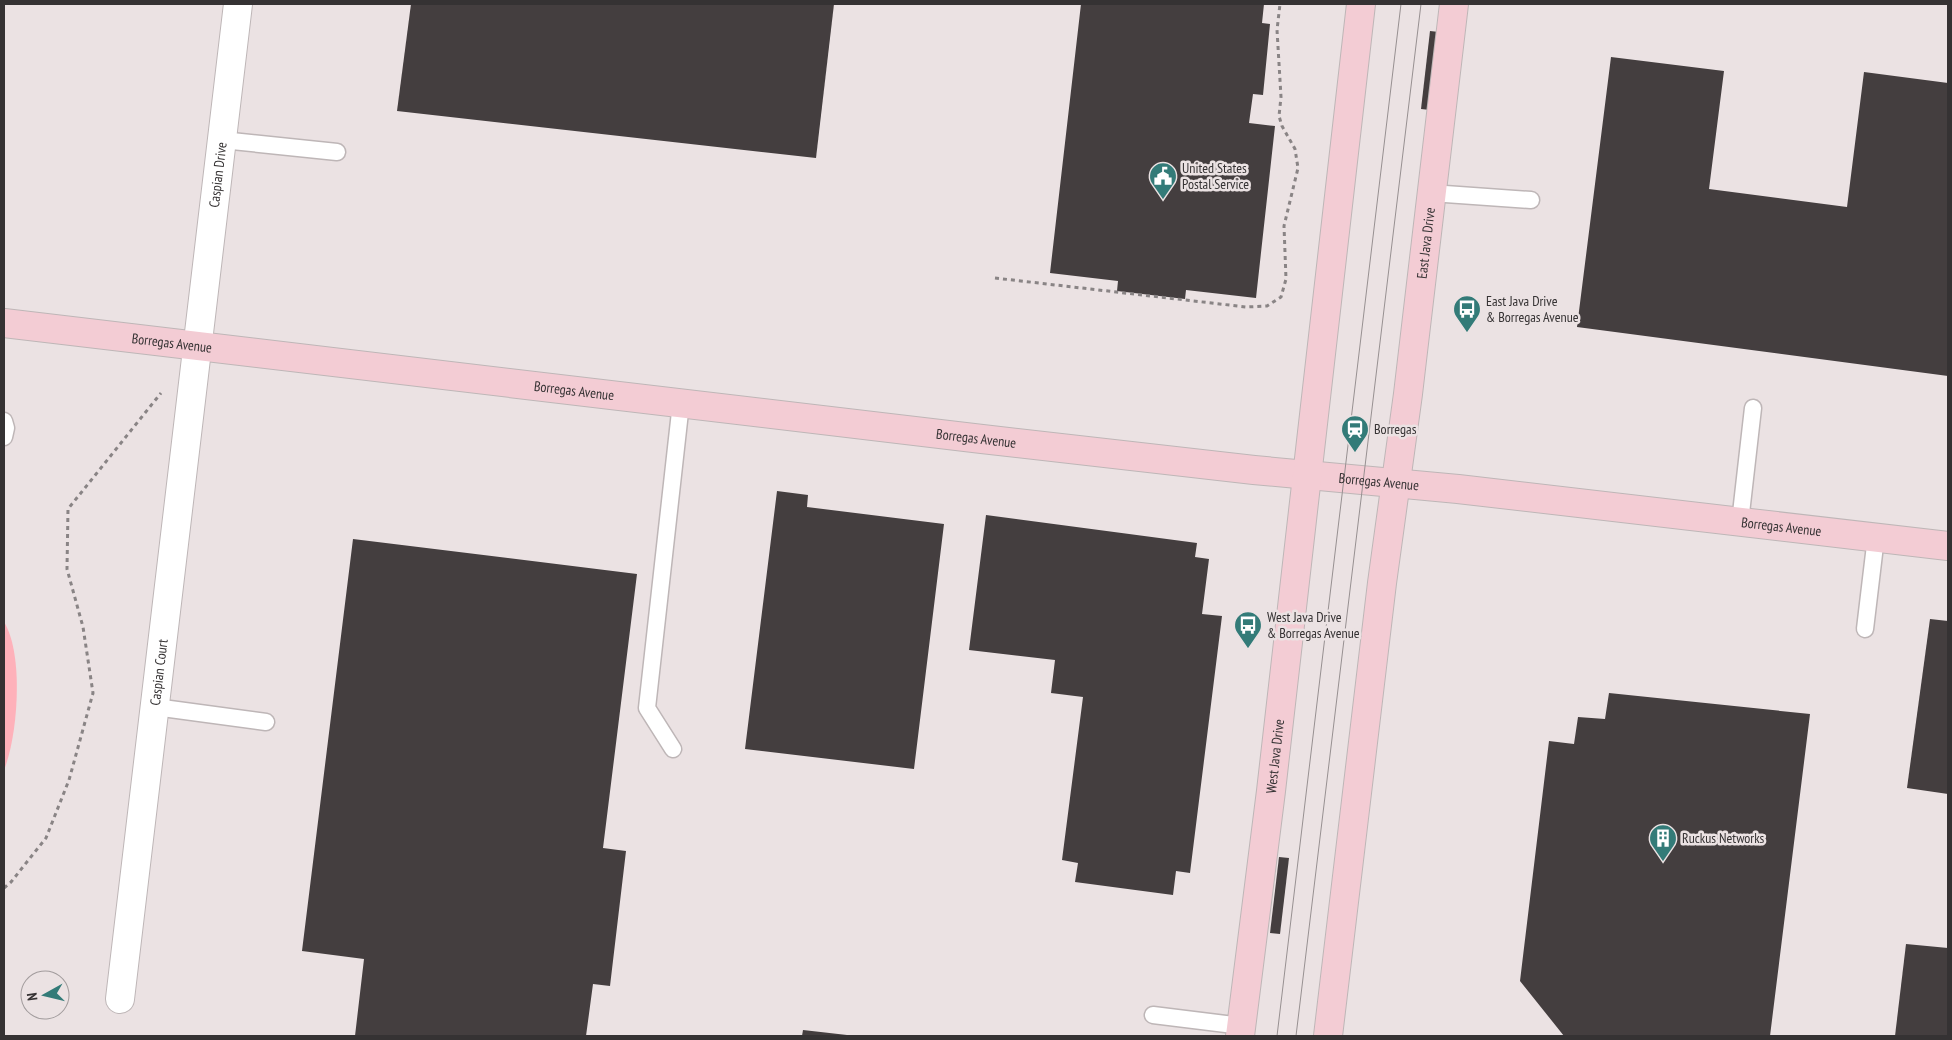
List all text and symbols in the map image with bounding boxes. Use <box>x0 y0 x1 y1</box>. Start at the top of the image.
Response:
street label: Caspian Drive <box>205 141 231 209</box>
place label: United States Postal Service <box>1182 159 1249 193</box>
public building icon: United States Postal Service <box>1148 161 1178 200</box>
street label: East Java Drive <box>1413 206 1439 280</box>
place label: East Java Drive & Borregas Avenue <box>1486 292 1579 326</box>
bus stop icon: East Java Drive & Borregas Avenue <box>1452 294 1482 333</box>
street label: Borregas Avenue <box>131 329 213 357</box>
street label: Borregas Avenue <box>533 377 615 404</box>
station icon: Borregas <box>1340 414 1370 453</box>
place label: Borregas <box>1374 420 1417 438</box>
street label: Borregas Avenue <box>935 425 1017 452</box>
street label: Borregas Avenue <box>1338 469 1420 494</box>
street label: Borregas Avenue <box>1740 513 1823 540</box>
place label: West Java Drive & Borregas Avenue <box>1267 608 1360 642</box>
bus stop icon: West Java Drive & Borregas Avenue <box>1233 610 1263 649</box>
street label: Caspian Court <box>146 638 172 706</box>
street label: West Java Drive <box>1262 718 1288 794</box>
building icon: Ruckus Networks <box>1648 823 1678 862</box>
place label: Ruckus Networks <box>1682 829 1765 847</box>
north arrow <box>20 970 70 1020</box>
text: N <box>23 992 42 1002</box>

